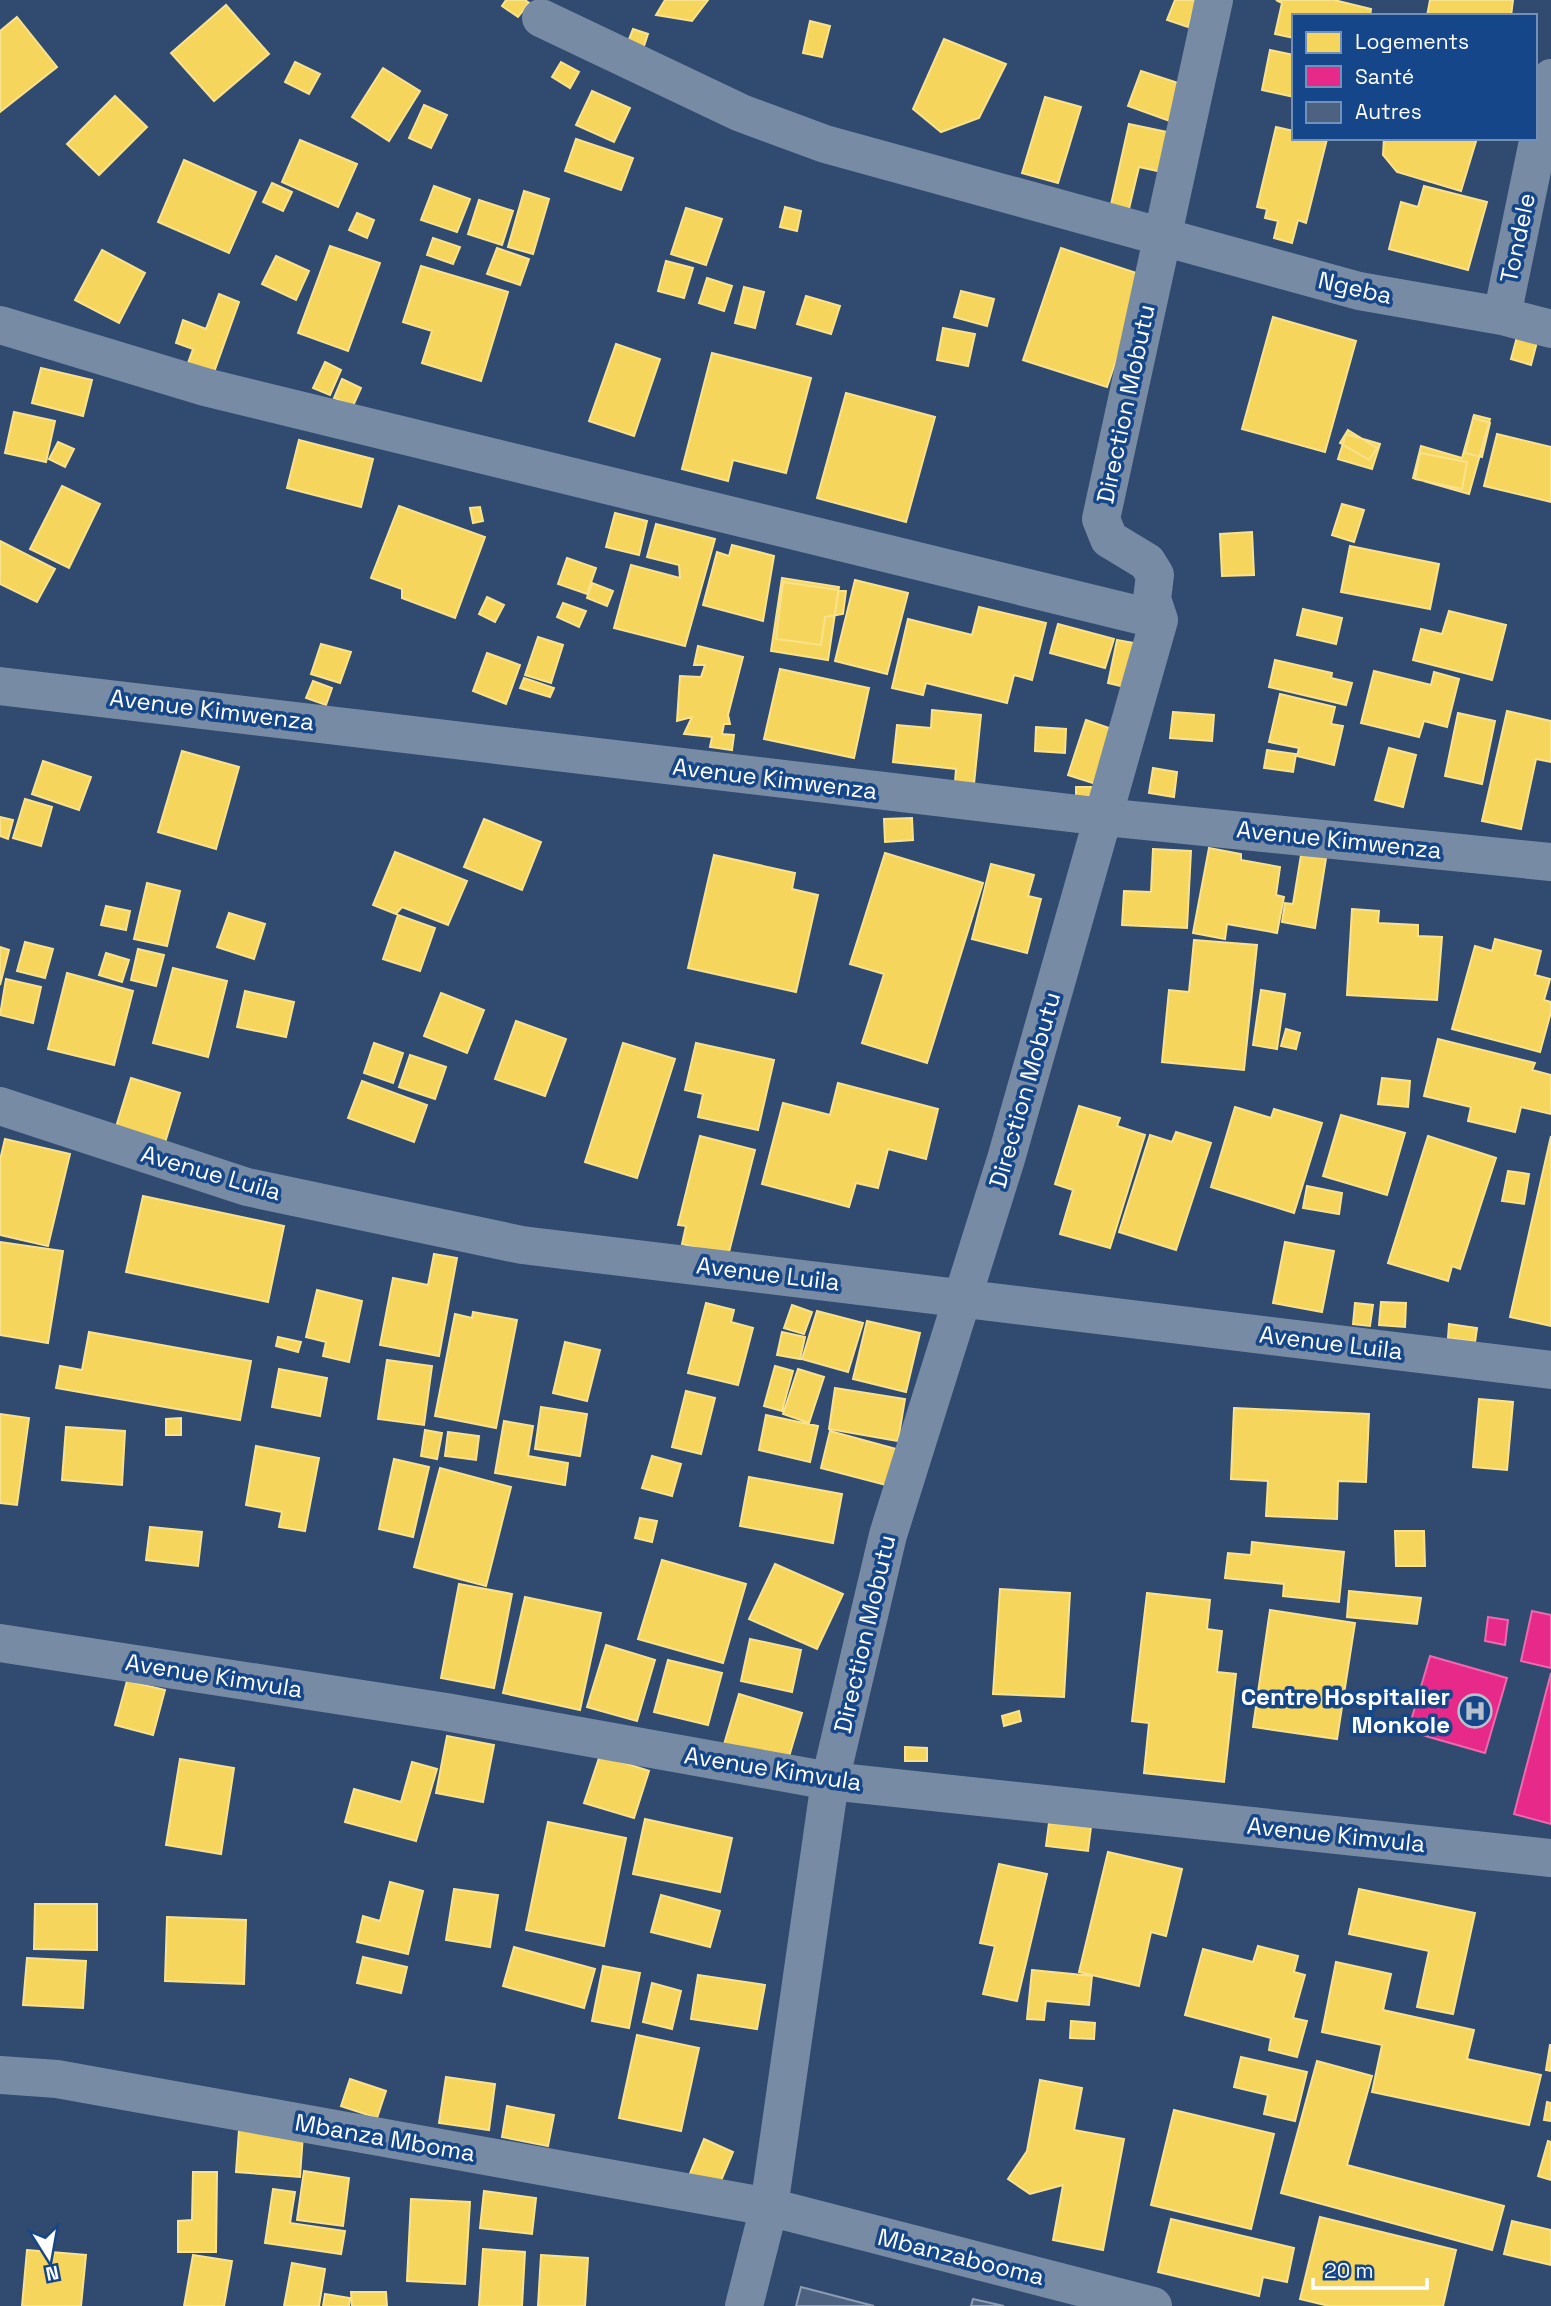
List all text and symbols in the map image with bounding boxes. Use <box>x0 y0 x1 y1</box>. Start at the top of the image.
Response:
legend <box>1292 14 1537 140</box>
text: Logements <box>1355 28 1469 55</box>
text: Santé <box>1355 63 1414 90</box>
text: Autres <box>1355 98 1422 125</box>
street label: Tondele <box>1493 190 1542 286</box>
street label: Ngeba <box>1315 264 1395 311</box>
street label: Direction Mobutu <box>1089 302 1162 506</box>
street label: Avenue Kimwenza <box>108 682 316 737</box>
street label: Avenue Kimwenza <box>671 751 879 806</box>
street label: Avenue Kimwenza <box>1235 813 1443 866</box>
street label: Direction Mobutu <box>982 988 1067 1192</box>
street label: Avenue Luila <box>138 1138 285 1207</box>
street label: Avenue Luila <box>695 1249 842 1298</box>
street label: Avenue Luila <box>1258 1318 1405 1367</box>
street label: Direction Mobutu <box>827 1532 902 1736</box>
street label: Avenue Kimvula <box>123 1646 305 1705</box>
place label: Centre Hospitalier Monkole <box>1241 1681 1450 1740</box>
hospital icon: Centre Hospitalier Monkole <box>1456 1692 1494 1730</box>
street label: Avenue Kimvula <box>682 1739 864 1798</box>
street label: Avenue Kimvula <box>1245 1810 1427 1859</box>
street label: Mbanza Mboma <box>292 2106 478 2169</box>
street label: Mbanzabooma <box>875 2221 1048 2292</box>
north arrow <box>14 2222 84 2292</box>
scale bar <box>1313 2246 1427 2290</box>
text: 20 m <box>1324 2257 1374 2284</box>
text: N <box>44 2260 61 2287</box>

